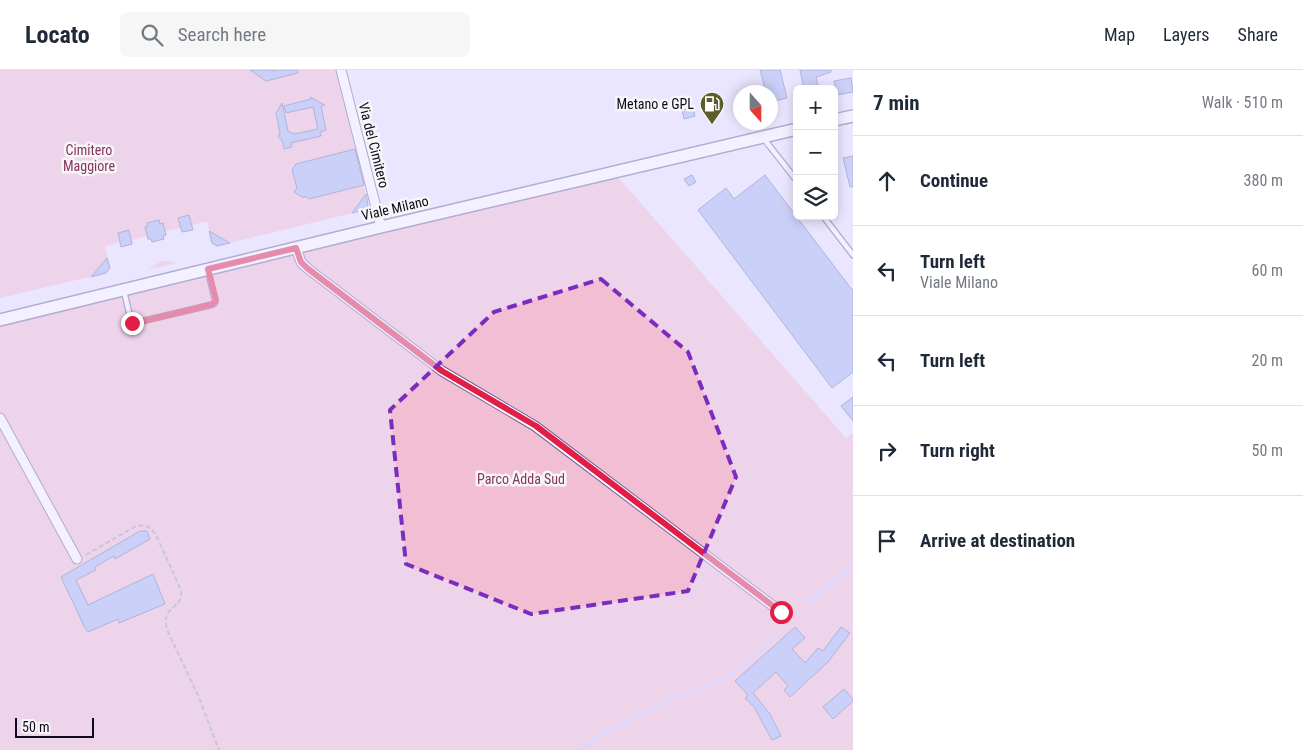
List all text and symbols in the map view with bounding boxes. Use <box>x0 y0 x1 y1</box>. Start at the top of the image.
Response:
search box <box>120 12 470 57</box>
text: Locato <box>25 21 90 49</box>
icon: search <box>138 21 166 49</box>
text: Search here <box>178 23 266 46</box>
text: Map <box>1104 24 1135 45</box>
text: Layers <box>1163 24 1210 45</box>
text: Share <box>1238 24 1278 45</box>
north arrow <box>733 85 778 130</box>
map controls <box>793 85 838 220</box>
button: + <box>793 85 838 130</box>
fuel station icon: Metano e GPL <box>699 91 725 125</box>
text: 7 min <box>873 91 920 115</box>
text: Walk · 510 m <box>1202 93 1283 112</box>
place label: Metano e GPL <box>617 96 694 112</box>
street label: Via del Cimitero <box>356 101 392 189</box>
button: − <box>793 130 838 175</box>
park label: Cimitero Maggiore <box>63 142 115 174</box>
icon: ahead <box>873 167 901 195</box>
text: Continue <box>920 169 988 192</box>
text: 380 m <box>1244 171 1283 190</box>
button: layers <box>793 175 838 220</box>
street label: Viale Milano <box>360 193 430 223</box>
text: Turn left <box>920 250 985 273</box>
icon: left <box>873 257 901 285</box>
text: 60 m <box>1251 261 1283 280</box>
text: Viale Milano <box>920 273 998 292</box>
route end <box>121 312 144 335</box>
icon: left <box>873 347 901 375</box>
text: Turn left <box>920 349 985 372</box>
text: 20 m <box>1251 351 1283 370</box>
icon: right <box>873 437 901 465</box>
text: Turn right <box>920 439 995 462</box>
text: 50 m <box>1251 441 1283 460</box>
park label: Parco Adda Sud <box>477 471 565 487</box>
icon: arrive <box>873 527 901 555</box>
text: Arrive at destination <box>920 529 1075 552</box>
route start <box>770 601 793 624</box>
scale bar <box>15 715 94 738</box>
text: 50 m <box>22 719 50 735</box>

